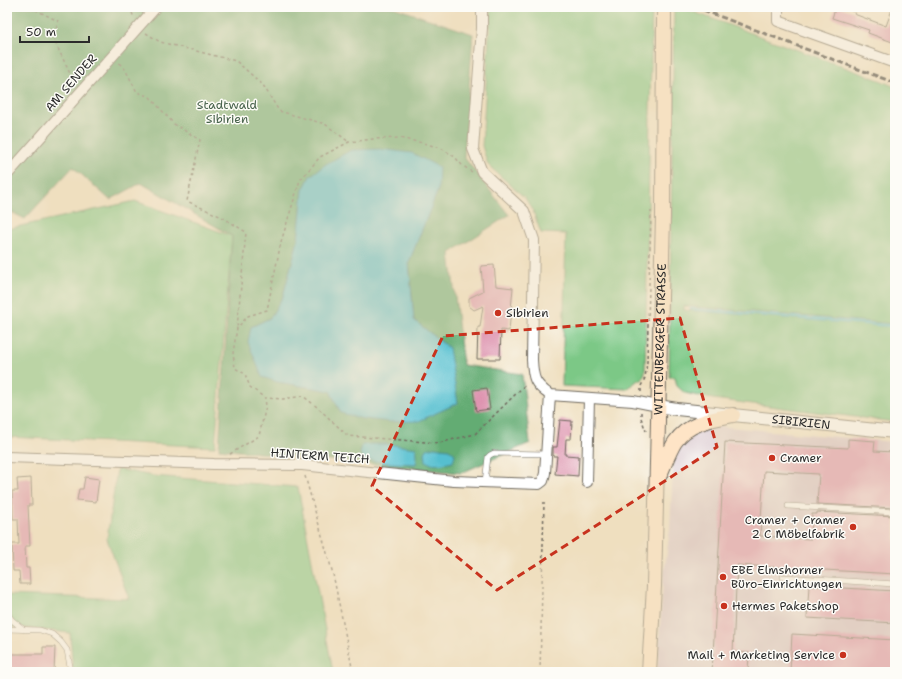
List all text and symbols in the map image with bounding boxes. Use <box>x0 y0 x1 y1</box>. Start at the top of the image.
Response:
scale bar <box>20 18 89 44</box>
text: 50 m <box>26 24 56 40</box>
street label: AM SENDER <box>42 51 100 115</box>
park label: Stadtwald Sibirien <box>197 97 258 127</box>
street label: WITTENBERGER STRASSE <box>650 263 670 415</box>
place label: Sibirien <box>506 305 549 321</box>
marker: Sibirien <box>493 308 503 318</box>
street label: SIBIRIEN <box>771 411 831 433</box>
street label: HINTERM TEICH <box>270 445 370 467</box>
place label: Cramer <box>780 450 822 466</box>
marker: Cramer <box>767 453 777 463</box>
place label: Cramer + Cramer 2 C Möbelfabrik <box>745 512 845 542</box>
marker: Cramer + Cramer 2 C Möbelfabrik <box>848 522 858 532</box>
place label: EBE Elmshorner Büro-Einrichtungen <box>731 562 842 592</box>
marker: EBE Elmshorner Büro-Einrichtungen <box>718 572 728 582</box>
place label: Hermes Paketshop <box>732 598 839 614</box>
marker: Hermes Paketshop <box>719 601 729 611</box>
place label: Mail + Marketing Service <box>688 647 835 663</box>
marker: Mail + Marketing Service <box>838 650 848 660</box>

